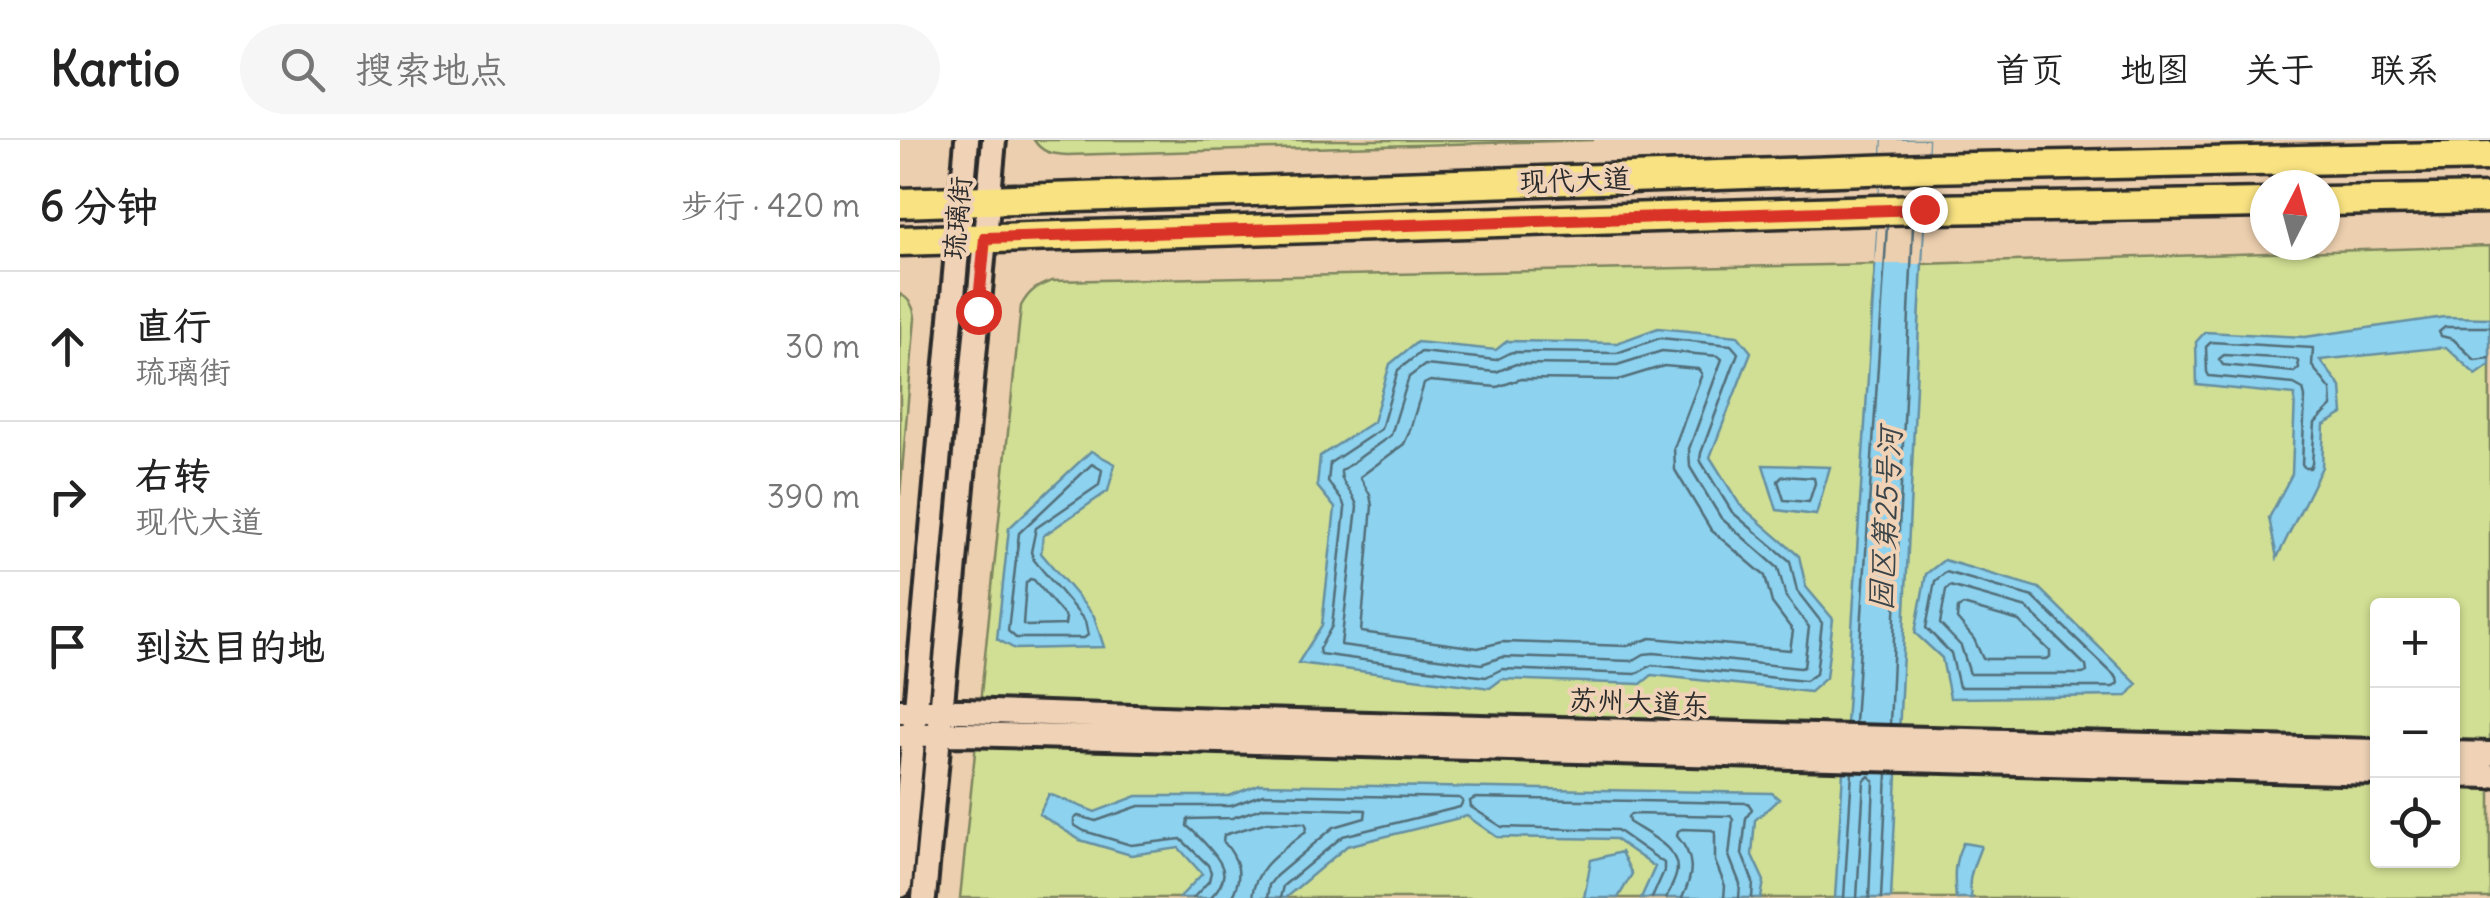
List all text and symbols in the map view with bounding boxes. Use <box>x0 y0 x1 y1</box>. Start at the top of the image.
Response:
search box <box>240 24 940 114</box>
text: Kartio <box>50 39 180 99</box>
icon: search <box>275 42 330 97</box>
text: 搜索地点 <box>355 46 507 93</box>
text: 首页 <box>1995 47 2065 91</box>
text: 地图 <box>2120 47 2190 91</box>
text: 关于 <box>2245 47 2315 91</box>
text: 联系 <box>2370 47 2440 91</box>
street label: 现代大道 <box>1518 160 1632 200</box>
north arrow <box>2250 170 2340 260</box>
street label: 琉璃街 <box>935 175 979 261</box>
text: 6 分钟 <box>40 180 158 232</box>
text: 步行 · 420 m <box>681 185 860 226</box>
route end <box>1902 187 1948 233</box>
route start <box>956 289 1002 335</box>
text: 直行 <box>135 302 211 349</box>
icon: ahead <box>40 319 95 374</box>
text: 30 m <box>785 326 860 367</box>
text: 琉璃街 <box>135 351 231 392</box>
water label: 园区第25号河 <box>1861 421 1909 612</box>
text: 右转 <box>135 452 211 499</box>
icon: right <box>40 469 95 524</box>
text: 390 m <box>767 476 860 517</box>
text: 现代大道 <box>135 501 263 542</box>
map controls <box>2370 598 2460 868</box>
button: + <box>2370 598 2460 688</box>
icon: arrive <box>40 619 95 674</box>
text: 到达目的地 <box>135 623 325 670</box>
street label: 苏州大道东 <box>1568 682 1710 722</box>
button: − <box>2370 688 2460 778</box>
button: locate <box>2370 778 2460 868</box>

